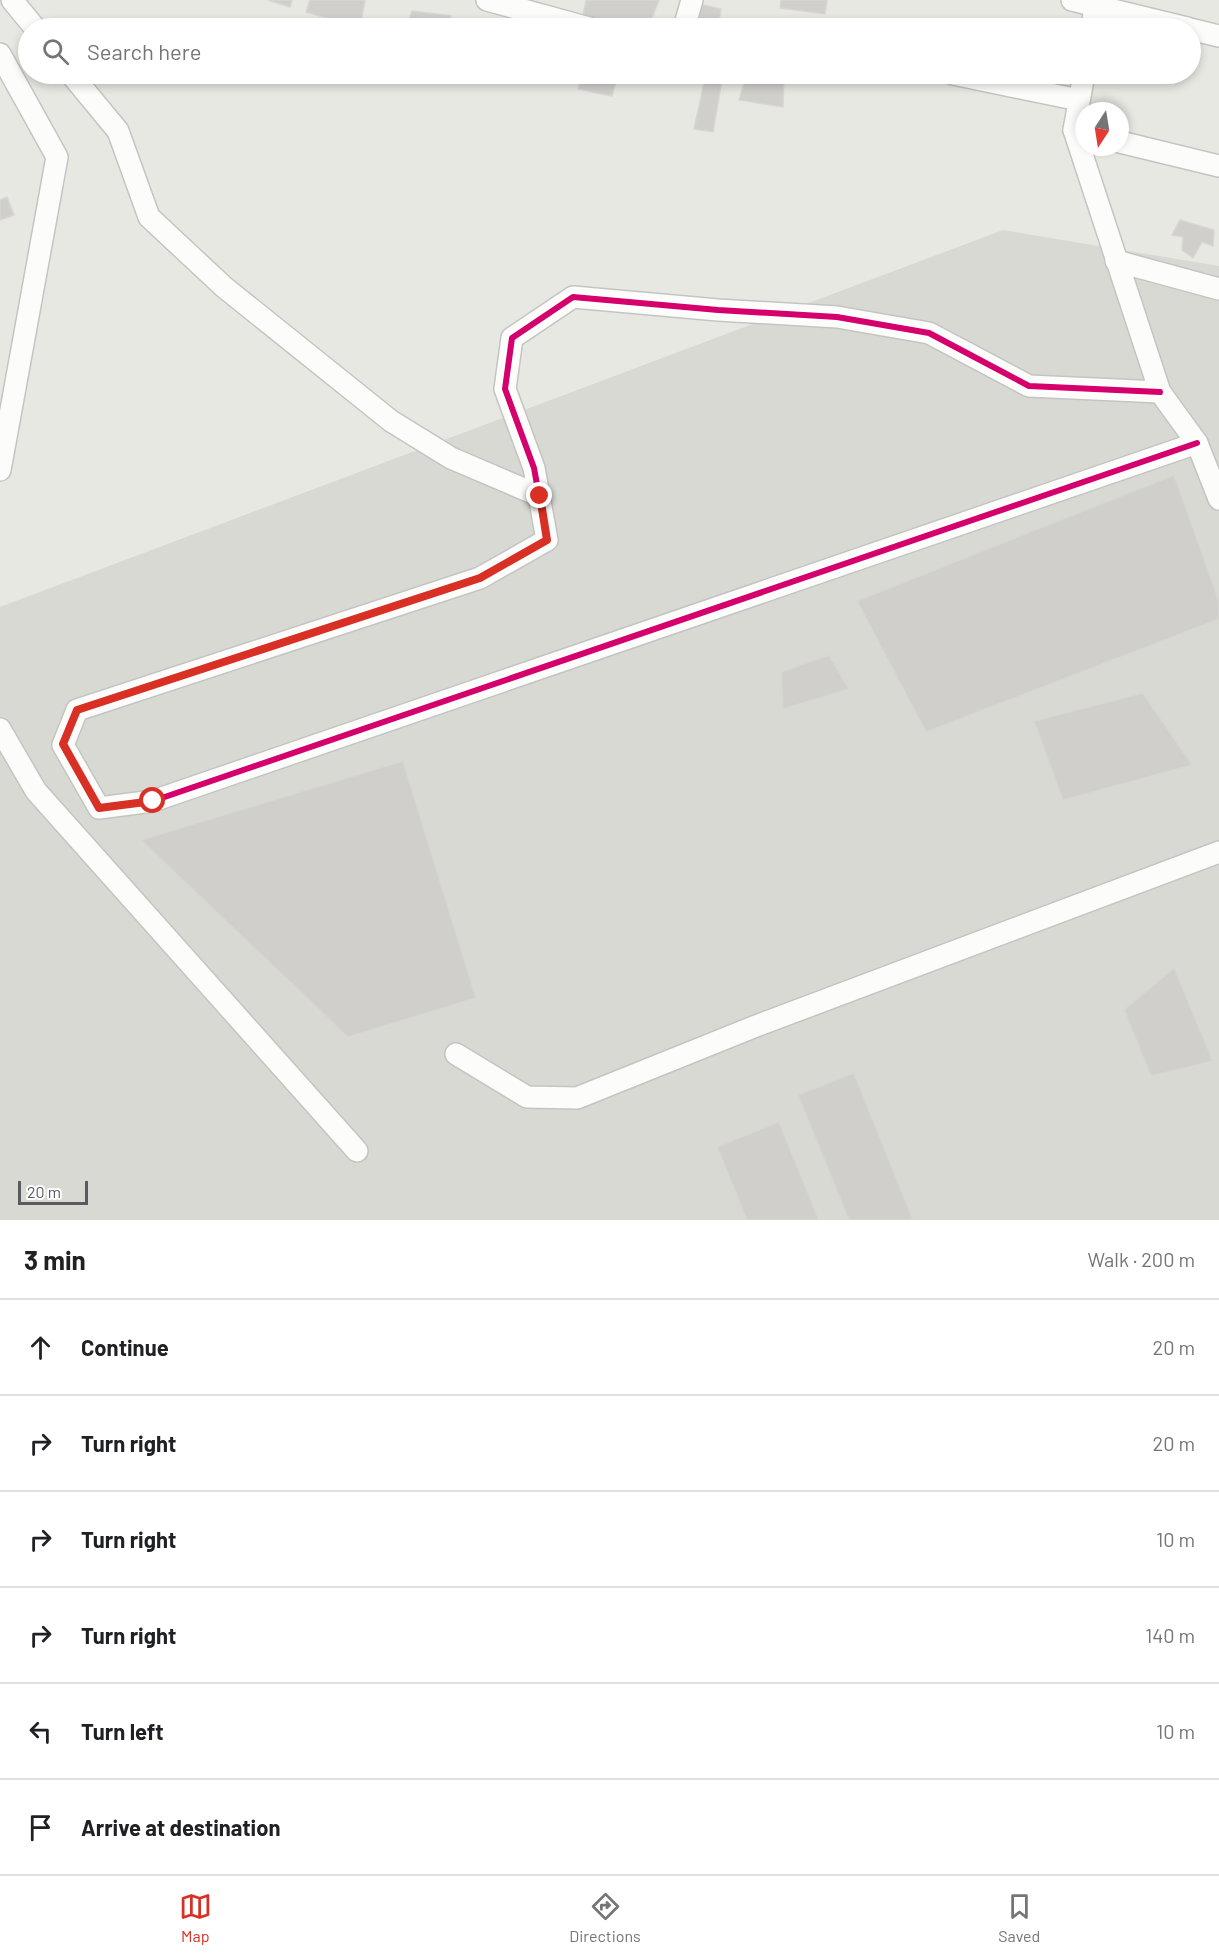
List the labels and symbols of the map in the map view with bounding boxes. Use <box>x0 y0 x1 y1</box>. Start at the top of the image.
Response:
north arrow <box>1075 102 1129 156</box>
route end <box>526 482 552 508</box>
route start <box>139 787 165 813</box>
scale bar <box>18 1178 88 1206</box>

